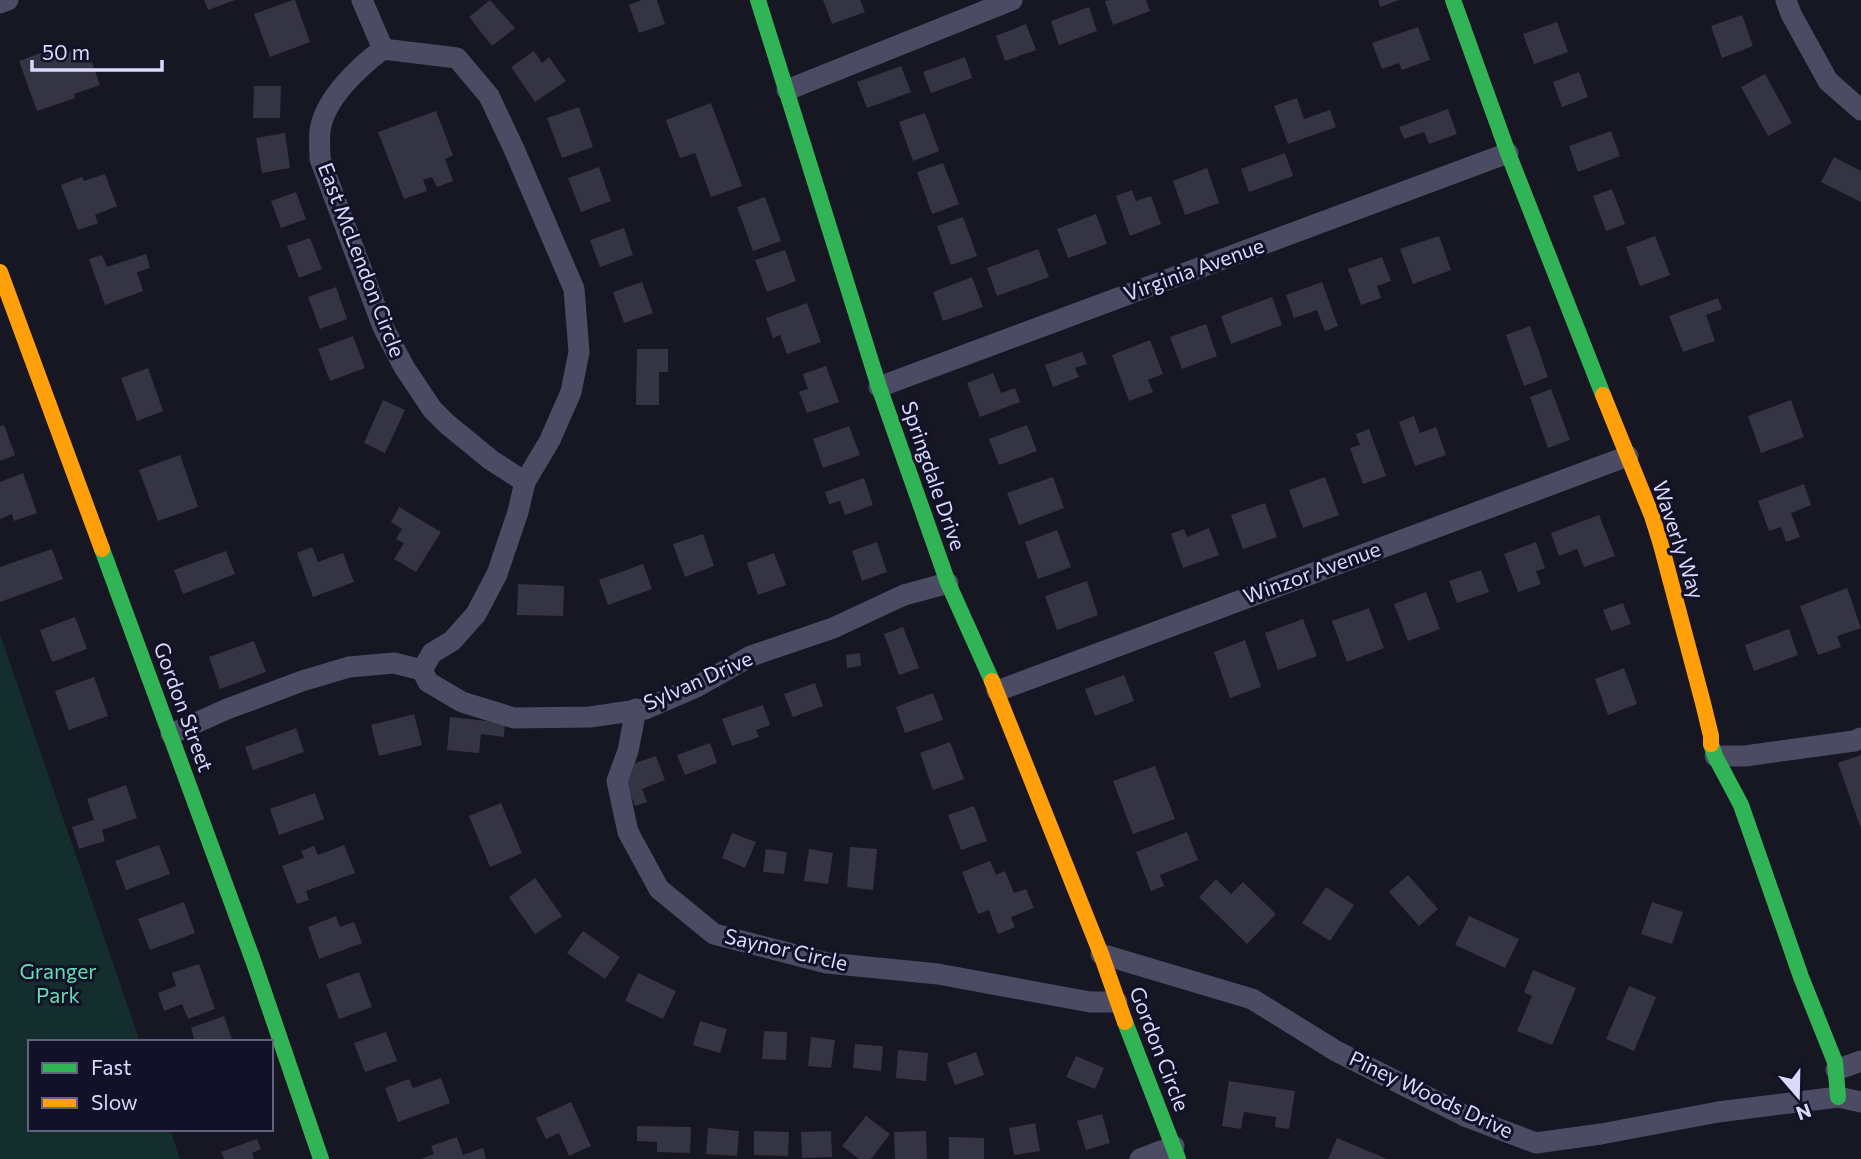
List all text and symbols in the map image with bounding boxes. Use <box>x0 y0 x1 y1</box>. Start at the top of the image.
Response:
scale bar <box>32 28 161 72</box>
text: 50 m <box>42 39 90 64</box>
street label: East McLendon Circle <box>314 159 411 360</box>
street label: Virginia Avenue <box>1120 232 1267 306</box>
street label: Springdale Drive <box>897 398 972 553</box>
street label: Waverly Way <box>1649 477 1710 602</box>
street label: Winzor Avenue <box>1239 535 1384 608</box>
street label: Gordon Street <box>149 638 219 775</box>
street label: Sylvan Drive <box>639 645 756 715</box>
street label: Saynor Circle <box>722 922 850 975</box>
park label: Granger Park <box>19 958 97 1007</box>
street label: Gordon Circle <box>1125 983 1196 1114</box>
legend <box>28 1040 273 1131</box>
street label: Piney Woods Drive <box>1346 1045 1517 1143</box>
text: Fast <box>91 1054 132 1079</box>
north arrow <box>1763 1061 1833 1131</box>
text: Slow <box>91 1089 138 1114</box>
text: N <box>1793 1099 1815 1126</box>

